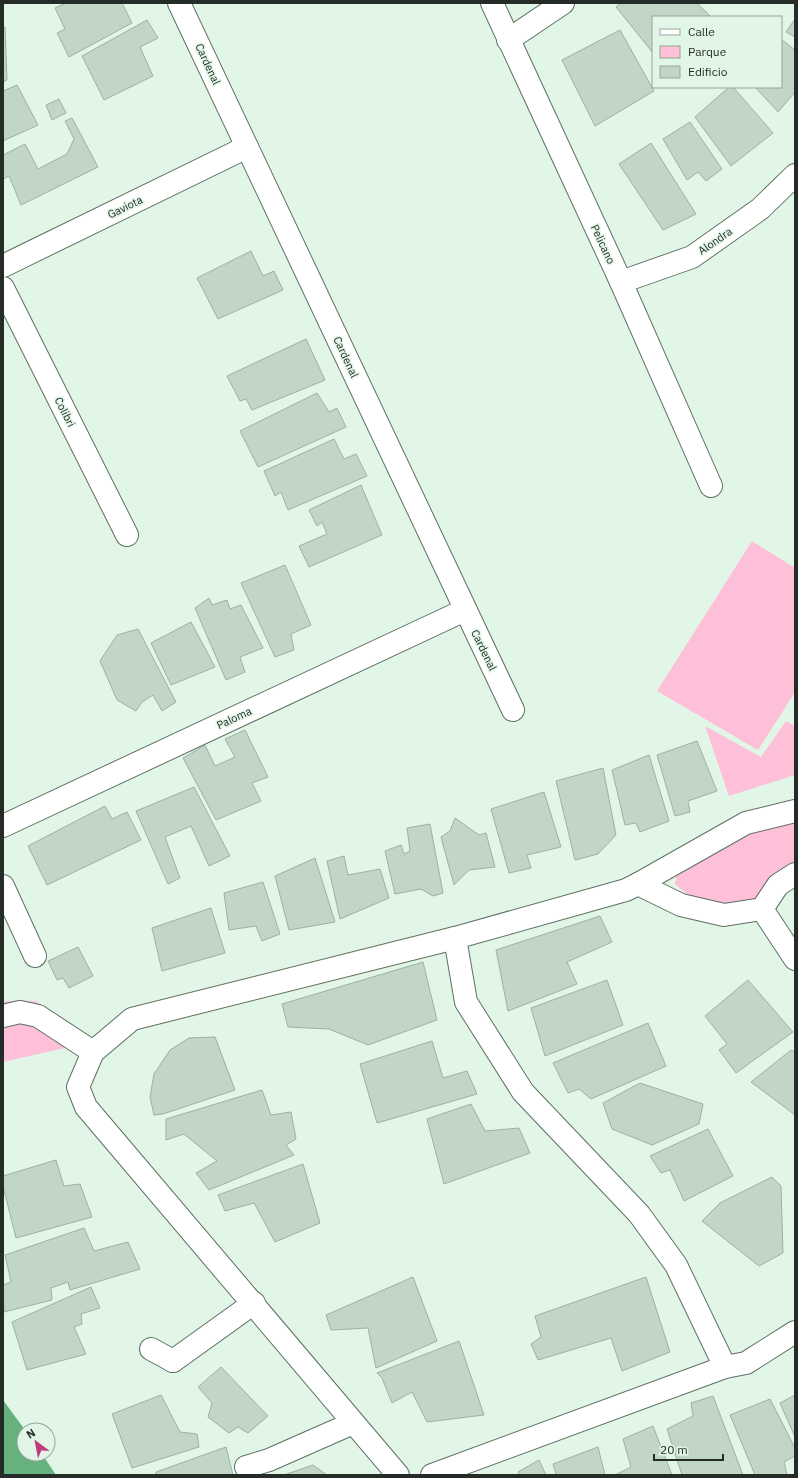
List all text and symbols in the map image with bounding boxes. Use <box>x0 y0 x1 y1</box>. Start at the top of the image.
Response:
legend <box>652 16 782 88</box>
text: Calle <box>688 24 715 39</box>
street label: Cardenal <box>192 41 224 87</box>
text: Parque <box>688 44 727 59</box>
text: Edificio <box>688 64 728 79</box>
street label: Gaviota <box>105 192 145 222</box>
street label: Pelicano <box>588 222 618 266</box>
street label: Alondra <box>695 224 735 258</box>
street label: Cardenal <box>330 334 362 380</box>
street label: Colibri <box>52 395 78 429</box>
street label: Cardenal <box>468 627 500 673</box>
street label: Paloma <box>214 704 254 732</box>
north arrow <box>16 1422 56 1462</box>
text: N <box>24 1425 38 1442</box>
scale bar <box>654 1436 723 1462</box>
text: 20 m <box>660 1442 688 1457</box>

